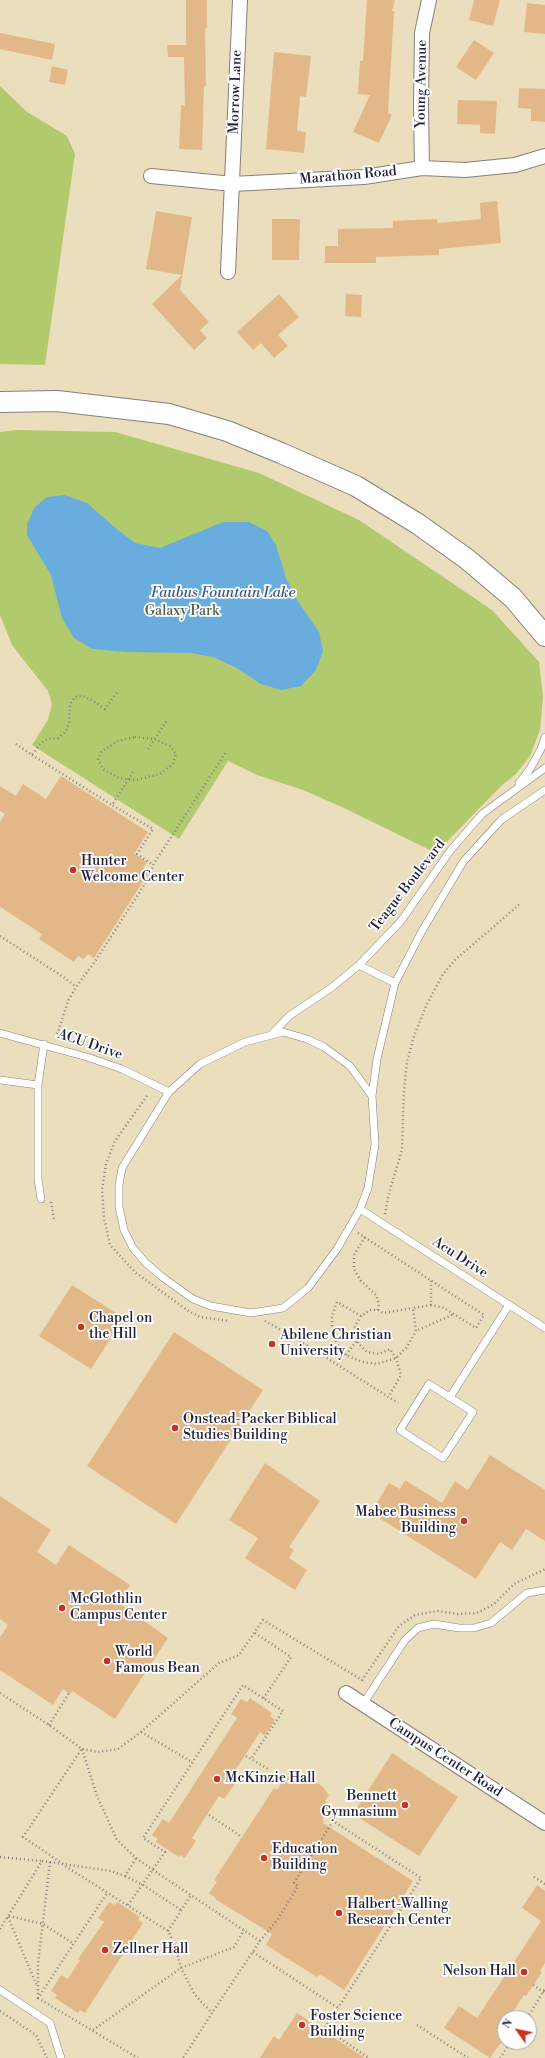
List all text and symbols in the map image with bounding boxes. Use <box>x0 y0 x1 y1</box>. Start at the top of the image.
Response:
street label: Young Avenue <box>413 40 431 128</box>
street label: Morrow Lane <box>226 50 246 134</box>
street label: Marathon Road <box>299 163 397 189</box>
water label: Faubus Fountain Lake <box>150 584 296 602</box>
park label: Galaxy Park <box>145 604 219 620</box>
street label: Teague Boulevard <box>367 836 449 936</box>
place label: Hunter Welcome Center <box>81 854 184 886</box>
marker: Hunter Welcome Center <box>68 865 78 875</box>
street label: ACU Drive <box>55 1026 125 1064</box>
street label: Acu Drive <box>429 1234 491 1282</box>
place label: Chapel on the Hill <box>89 1311 152 1344</box>
marker: Chapel on the Hill <box>76 1322 86 1332</box>
place label: Abilene Christian University <box>280 1328 392 1360</box>
marker: Abilene Christian University <box>267 1339 277 1349</box>
place label: Onstead-Packer Biblical Studies Building <box>183 1412 337 1444</box>
marker: Onstead-Packer Biblical Studies Building <box>170 1423 180 1433</box>
place label: Mabee Business Building <box>355 1505 456 1538</box>
marker: Mabee Business Building <box>459 1516 469 1526</box>
place label: McGlothlin Campus Center <box>70 1592 167 1624</box>
marker: McGlothlin Campus Center <box>57 1603 67 1613</box>
place label: World Famous Bean <box>115 1645 200 1678</box>
marker: World Famous Bean <box>102 1656 112 1666</box>
street label: Campus Center Road <box>385 1715 505 1801</box>
place label: McKinzie Hall <box>225 1771 315 1787</box>
marker: McKinzie Hall <box>212 1774 222 1784</box>
place label: Bennett Gymnasium <box>321 1789 397 1822</box>
marker: Bennett Gymnasium <box>400 1800 410 1810</box>
place label: Education Building <box>272 1842 338 1874</box>
marker: Education Building <box>259 1853 269 1863</box>
place label: Halbert-Walling Research Center <box>347 1897 451 1930</box>
marker: Halbert-Walling Research Center <box>334 1908 344 1918</box>
place label: Zellner Hall <box>113 1942 188 1958</box>
marker: Zellner Hall <box>100 1945 110 1955</box>
place label: Nelson Hall <box>443 1964 516 1980</box>
marker: Nelson Hall <box>519 1967 529 1977</box>
place label: Foster Science Building <box>310 2009 402 2042</box>
north arrow <box>497 2010 537 2050</box>
text: N <box>500 2017 516 2031</box>
marker: Foster Science Building <box>297 2020 307 2030</box>

